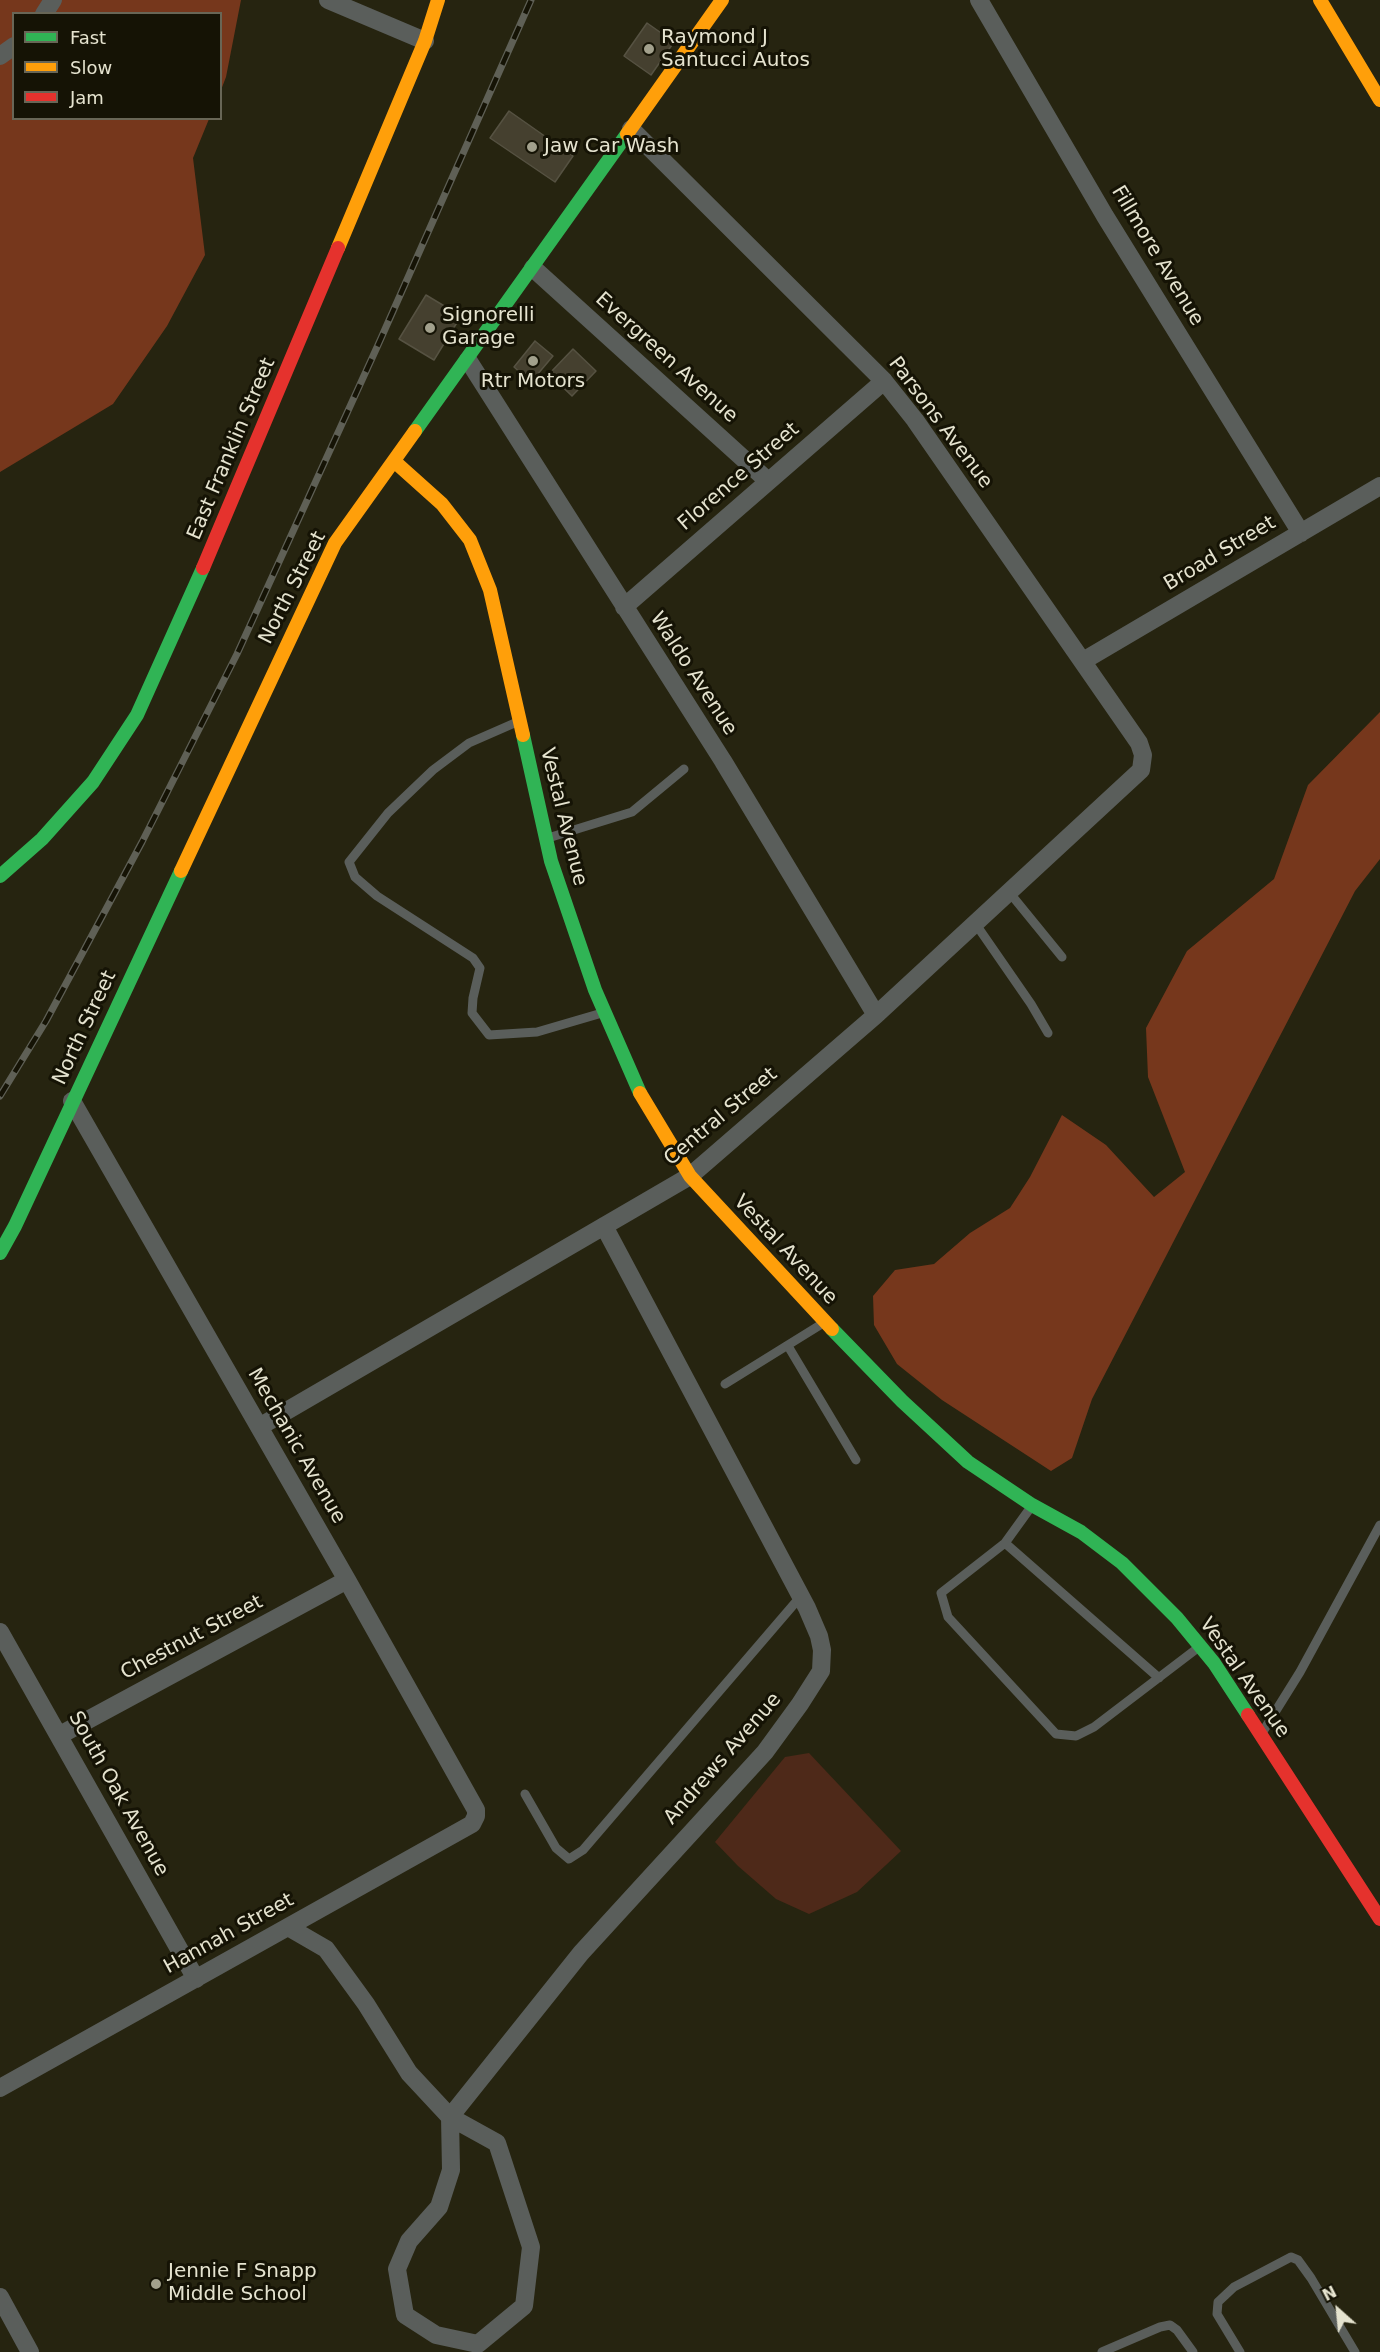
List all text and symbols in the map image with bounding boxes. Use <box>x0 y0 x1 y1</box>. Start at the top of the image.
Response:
legend <box>12 12 222 120</box>
place label: Raymond J Santucci Autos <box>661 26 810 73</box>
text: Fast <box>70 27 106 48</box>
marker: Raymond J Santucci Autos <box>642 42 656 56</box>
text: Slow <box>70 57 112 78</box>
text: Jam <box>70 87 104 108</box>
place label: Jaw Car Wash <box>544 135 680 159</box>
marker: Jaw Car Wash <box>525 140 539 154</box>
street label: Fillmore Avenue <box>1106 182 1208 330</box>
street label: Evergreen Avenue <box>590 288 742 428</box>
place label: Signorelli Garage <box>442 304 535 351</box>
marker: Signorelli Garage <box>423 321 437 335</box>
street label: Parsons Avenue <box>883 353 997 493</box>
street label: East Franklin Street <box>183 354 281 544</box>
marker: Rtr Motors <box>526 354 540 368</box>
place label: Rtr Motors <box>481 370 585 394</box>
street label: Florence Street <box>674 418 804 536</box>
street label: Broad Street <box>1160 511 1280 597</box>
street label: North Street <box>254 528 332 648</box>
street label: Waldo Avenue <box>644 608 742 740</box>
street label: Vestal Avenue <box>534 746 592 888</box>
street label: North Street <box>48 967 122 1089</box>
street label: Central Street <box>660 1063 782 1171</box>
street label: Vestal Avenue <box>728 1190 842 1310</box>
street label: Mechanic Avenue <box>242 1364 350 1528</box>
street label: Chestnut Street <box>117 1590 267 1686</box>
street label: Vestal Avenue <box>1194 1613 1294 1743</box>
street label: Andrews Avenue <box>659 1688 787 1830</box>
street label: South Oak Avenue <box>63 1707 173 1881</box>
street label: Hannah Street <box>160 1888 298 1980</box>
place label: Jennie F Snapp Middle School <box>168 2260 317 2307</box>
marker: Jennie F Snapp Middle School <box>149 2277 163 2291</box>
north arrow <box>1308 2280 1368 2340</box>
text: N <box>1319 2282 1340 2305</box>

